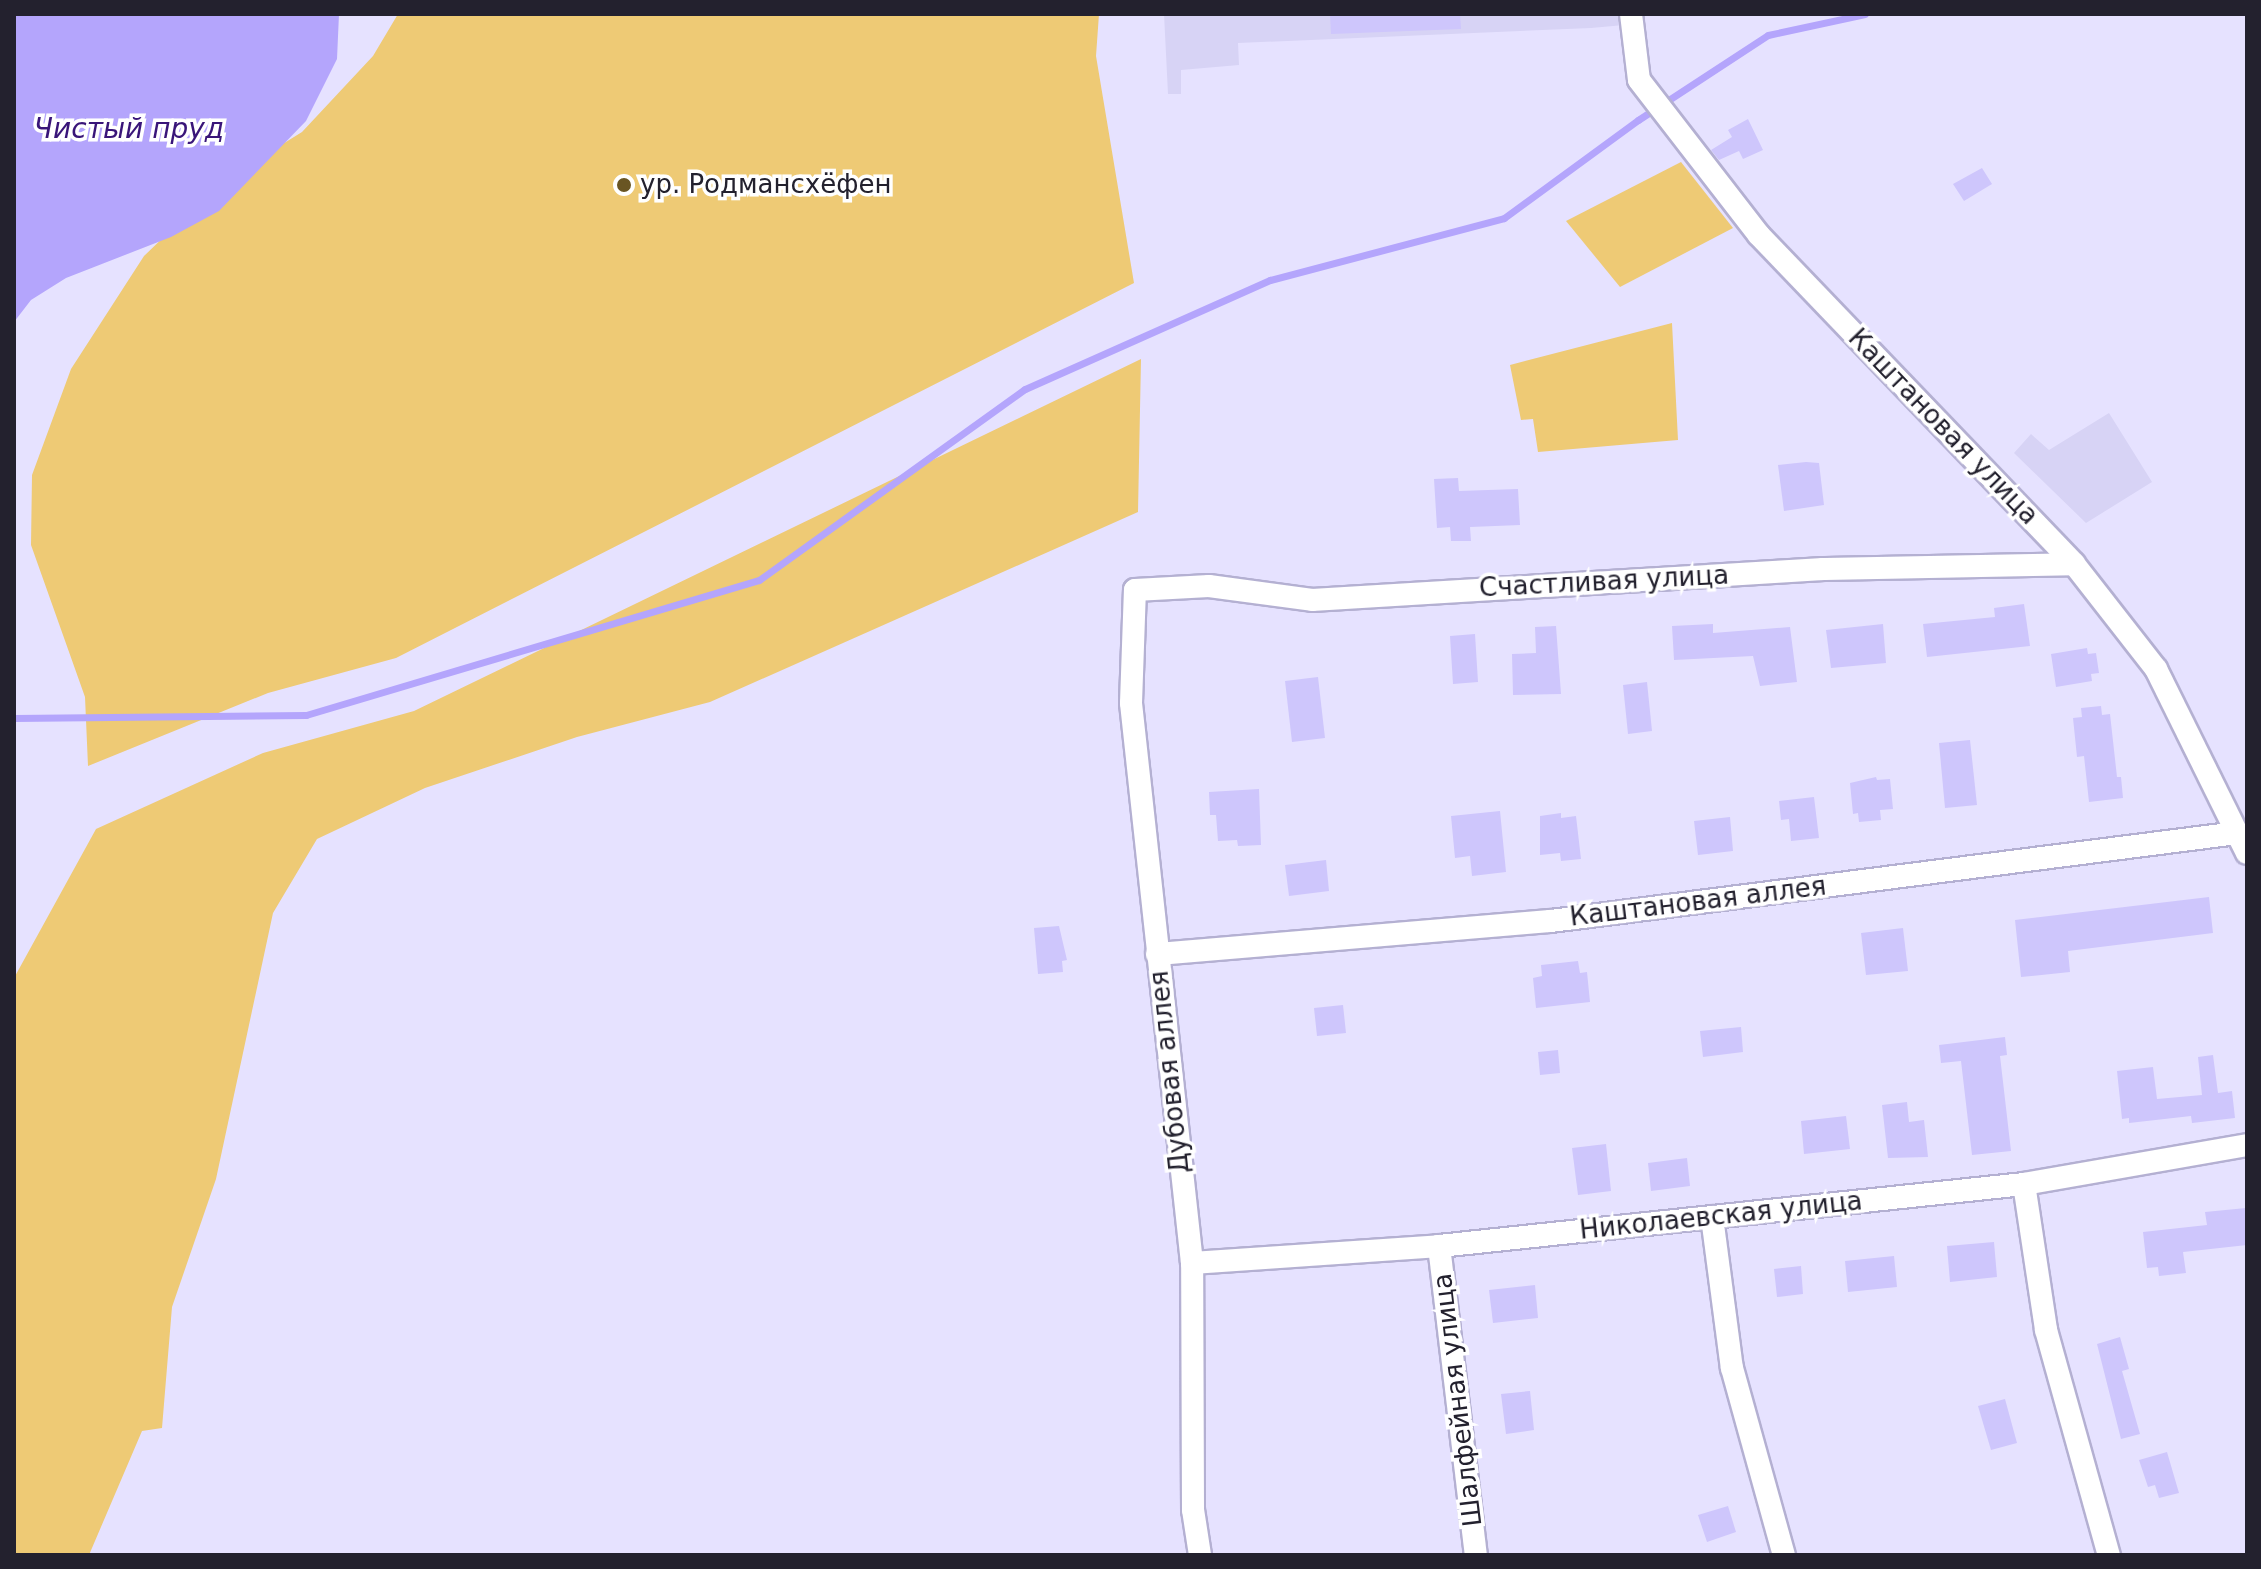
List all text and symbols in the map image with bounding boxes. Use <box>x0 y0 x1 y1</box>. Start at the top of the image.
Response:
water label: Чистый пруд <box>34 112 224 146</box>
place label: ур. Родмансхёфен <box>640 169 891 201</box>
marker: ур. Родмансхёфен <box>615 176 633 194</box>
street label: Каштановая улица <box>1842 323 2044 531</box>
street label: Счастливая улица <box>1478 560 1730 604</box>
street label: Каштановая аллея <box>1568 871 1828 933</box>
street label: Дубовая аллея <box>1144 969 1196 1175</box>
street label: Николаевская улица <box>1578 1186 1864 1246</box>
street label: Шалфейная улица <box>1427 1272 1489 1528</box>

